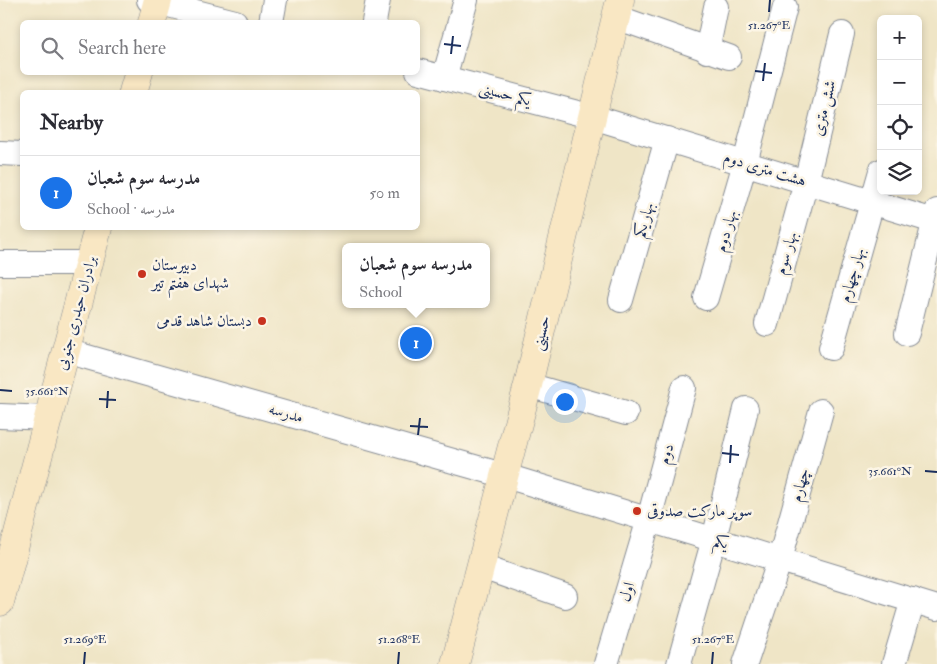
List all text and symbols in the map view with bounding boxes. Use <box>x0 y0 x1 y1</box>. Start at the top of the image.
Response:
map controls <box>877 15 922 195</box>
button: + <box>877 15 922 60</box>
text: 51.267°E <box>748 18 791 33</box>
search box <box>20 20 420 75</box>
icon: search <box>38 34 66 62</box>
text: Search here <box>78 36 166 60</box>
button: − <box>877 60 922 105</box>
street label: یکم حسینی <box>476 78 534 116</box>
street label: شش متری <box>807 78 841 138</box>
button: locate <box>877 105 922 150</box>
text: Nearby <box>40 109 103 136</box>
street label: هشت متری دوم <box>720 147 809 195</box>
button: layers <box>877 150 922 195</box>
text: مدرسه سوم شعبان <box>87 166 200 190</box>
text: 1 <box>53 183 59 203</box>
text: 50 m <box>369 183 400 203</box>
text: School · مدرسه <box>87 199 175 219</box>
street label: بهار یکم <box>629 200 663 241</box>
street label: بهار دوم <box>710 208 745 255</box>
street label: بهار سوم <box>770 229 805 278</box>
popup <box>342 243 490 308</box>
street label: بهار چهارم <box>835 245 873 306</box>
text: مدرسه سوم شعبان <box>359 252 473 276</box>
street label: برادران حیدری جنوبی <box>51 253 102 373</box>
place label: دبیرستان شهدای هفتم تیر <box>150 255 229 299</box>
marker: دبیرستان شهدای هفتم تیر <box>136 268 148 280</box>
text: School <box>359 282 402 302</box>
place label: دبستان شاهد قدمی <box>156 311 252 331</box>
street label: حسینی <box>527 314 556 353</box>
marker: دبستان شاهد قدمی <box>256 315 268 327</box>
pin: 1 <box>400 324 432 362</box>
text: 35.661°N <box>25 384 69 399</box>
your location <box>552 389 578 415</box>
street label: مدرسه <box>266 399 306 427</box>
street label: دوم <box>654 441 682 468</box>
text: 35.661°N <box>868 464 912 479</box>
street label: چهارم <box>786 466 818 505</box>
place label: سوپر مارکت صدوقی <box>647 501 752 521</box>
marker: سوپر مارکت صدوقی <box>631 505 643 517</box>
street label: یکم <box>710 530 732 559</box>
street label: اول <box>615 580 639 604</box>
text: 51.269°E <box>63 632 107 647</box>
text: 51.268°E <box>378 632 421 647</box>
text: 51.267°E <box>692 632 735 647</box>

